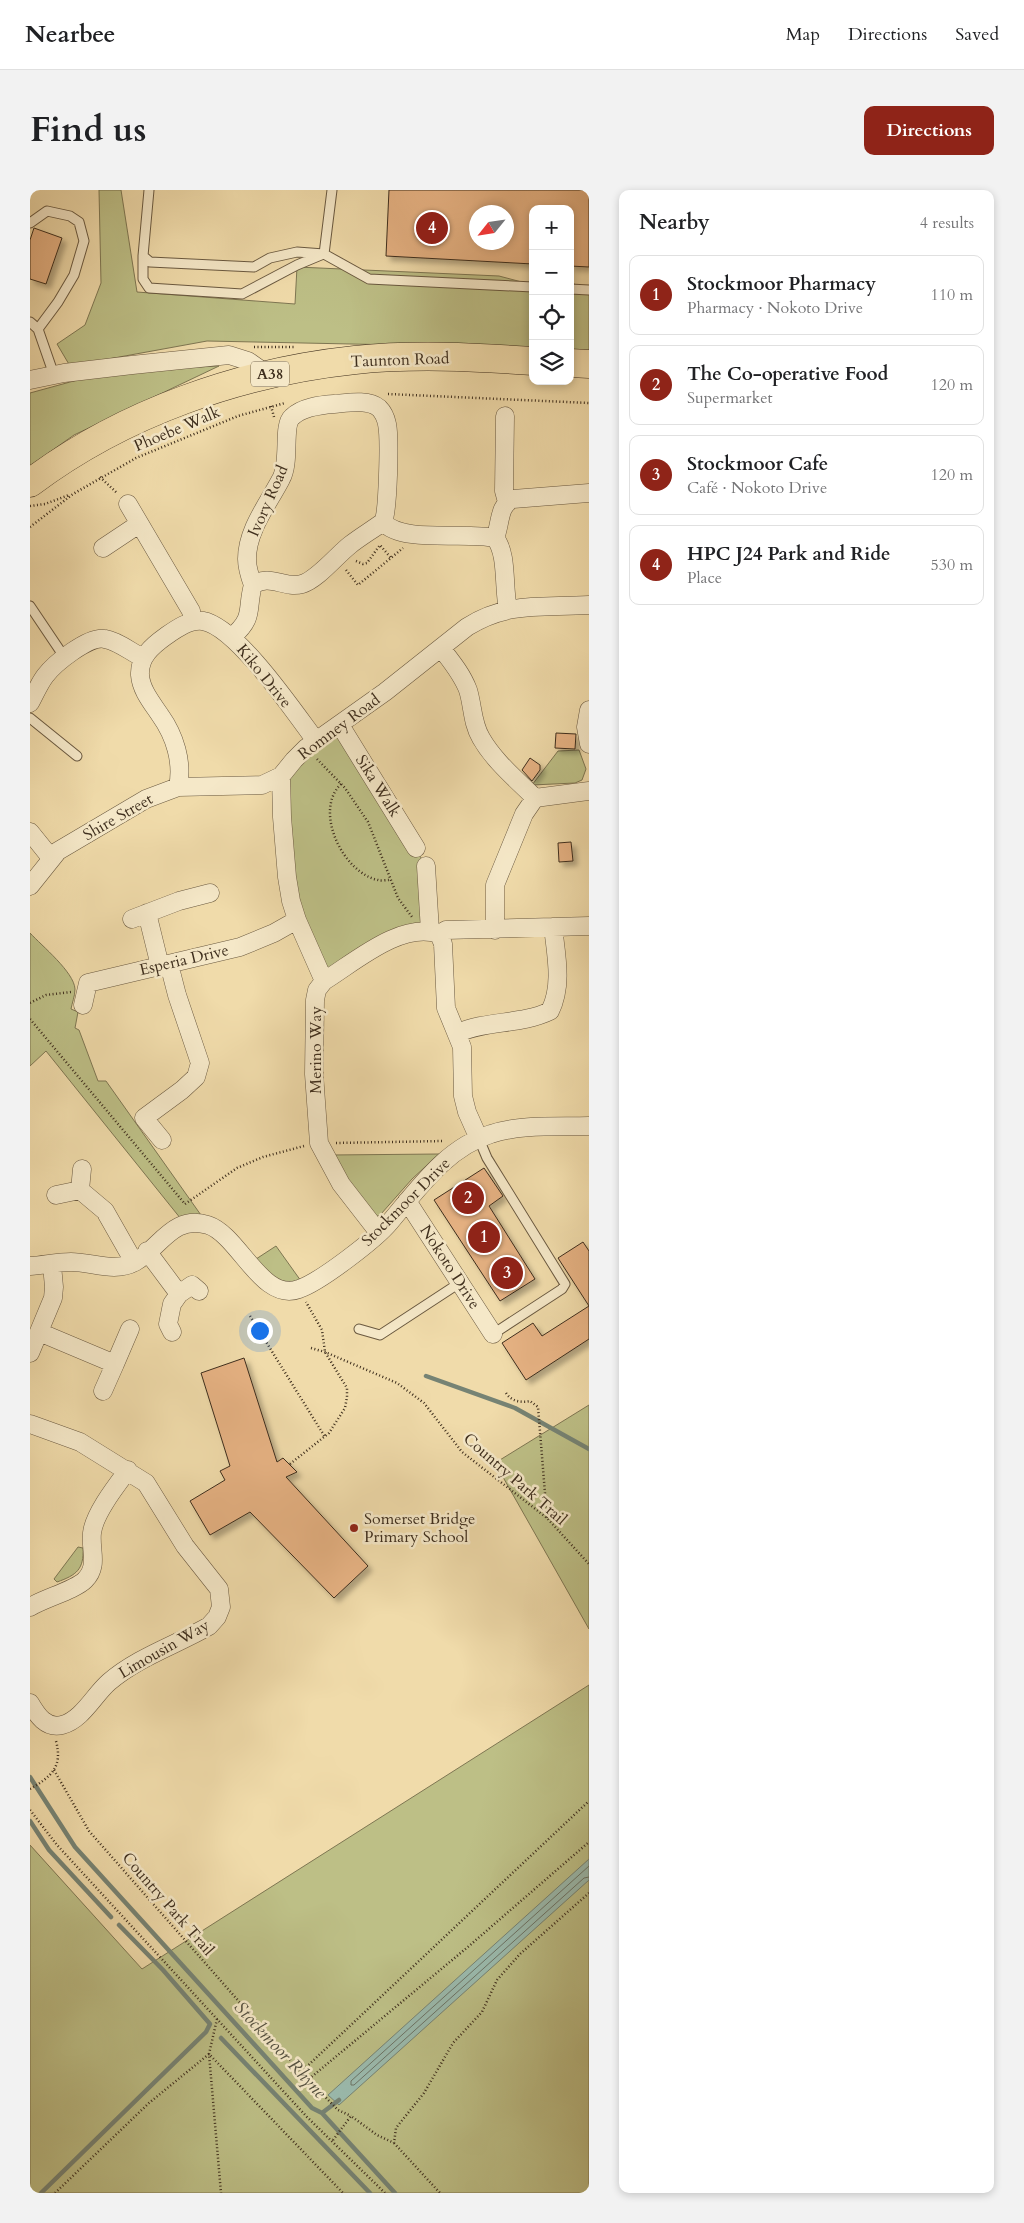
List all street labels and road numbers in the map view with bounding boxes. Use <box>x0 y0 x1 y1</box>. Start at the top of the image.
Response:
street label: Taunton Road <box>350 347 450 373</box>
road number: A38 <box>251 362 289 386</box>
street label: Phoebe Walk <box>131 401 224 457</box>
street label: Ivory Road <box>243 461 294 540</box>
street label: Kiko Drive <box>231 639 297 713</box>
street label: Romney Road <box>293 689 385 765</box>
street label: Sika Walk <box>350 751 406 822</box>
street label: Shire Street <box>79 788 157 846</box>
street label: Esperia Drive <box>137 939 231 981</box>
street label: Merino Way <box>305 1006 327 1094</box>
street label: Stockmoor Drive <box>357 1153 455 1251</box>
street label: Nokoto Drive <box>415 1221 485 1313</box>
street label: Country Park Trail <box>459 1428 571 1530</box>
street label: Limousin Way <box>115 1614 214 1684</box>
street label: Country Park Trail <box>117 1848 219 1960</box>

